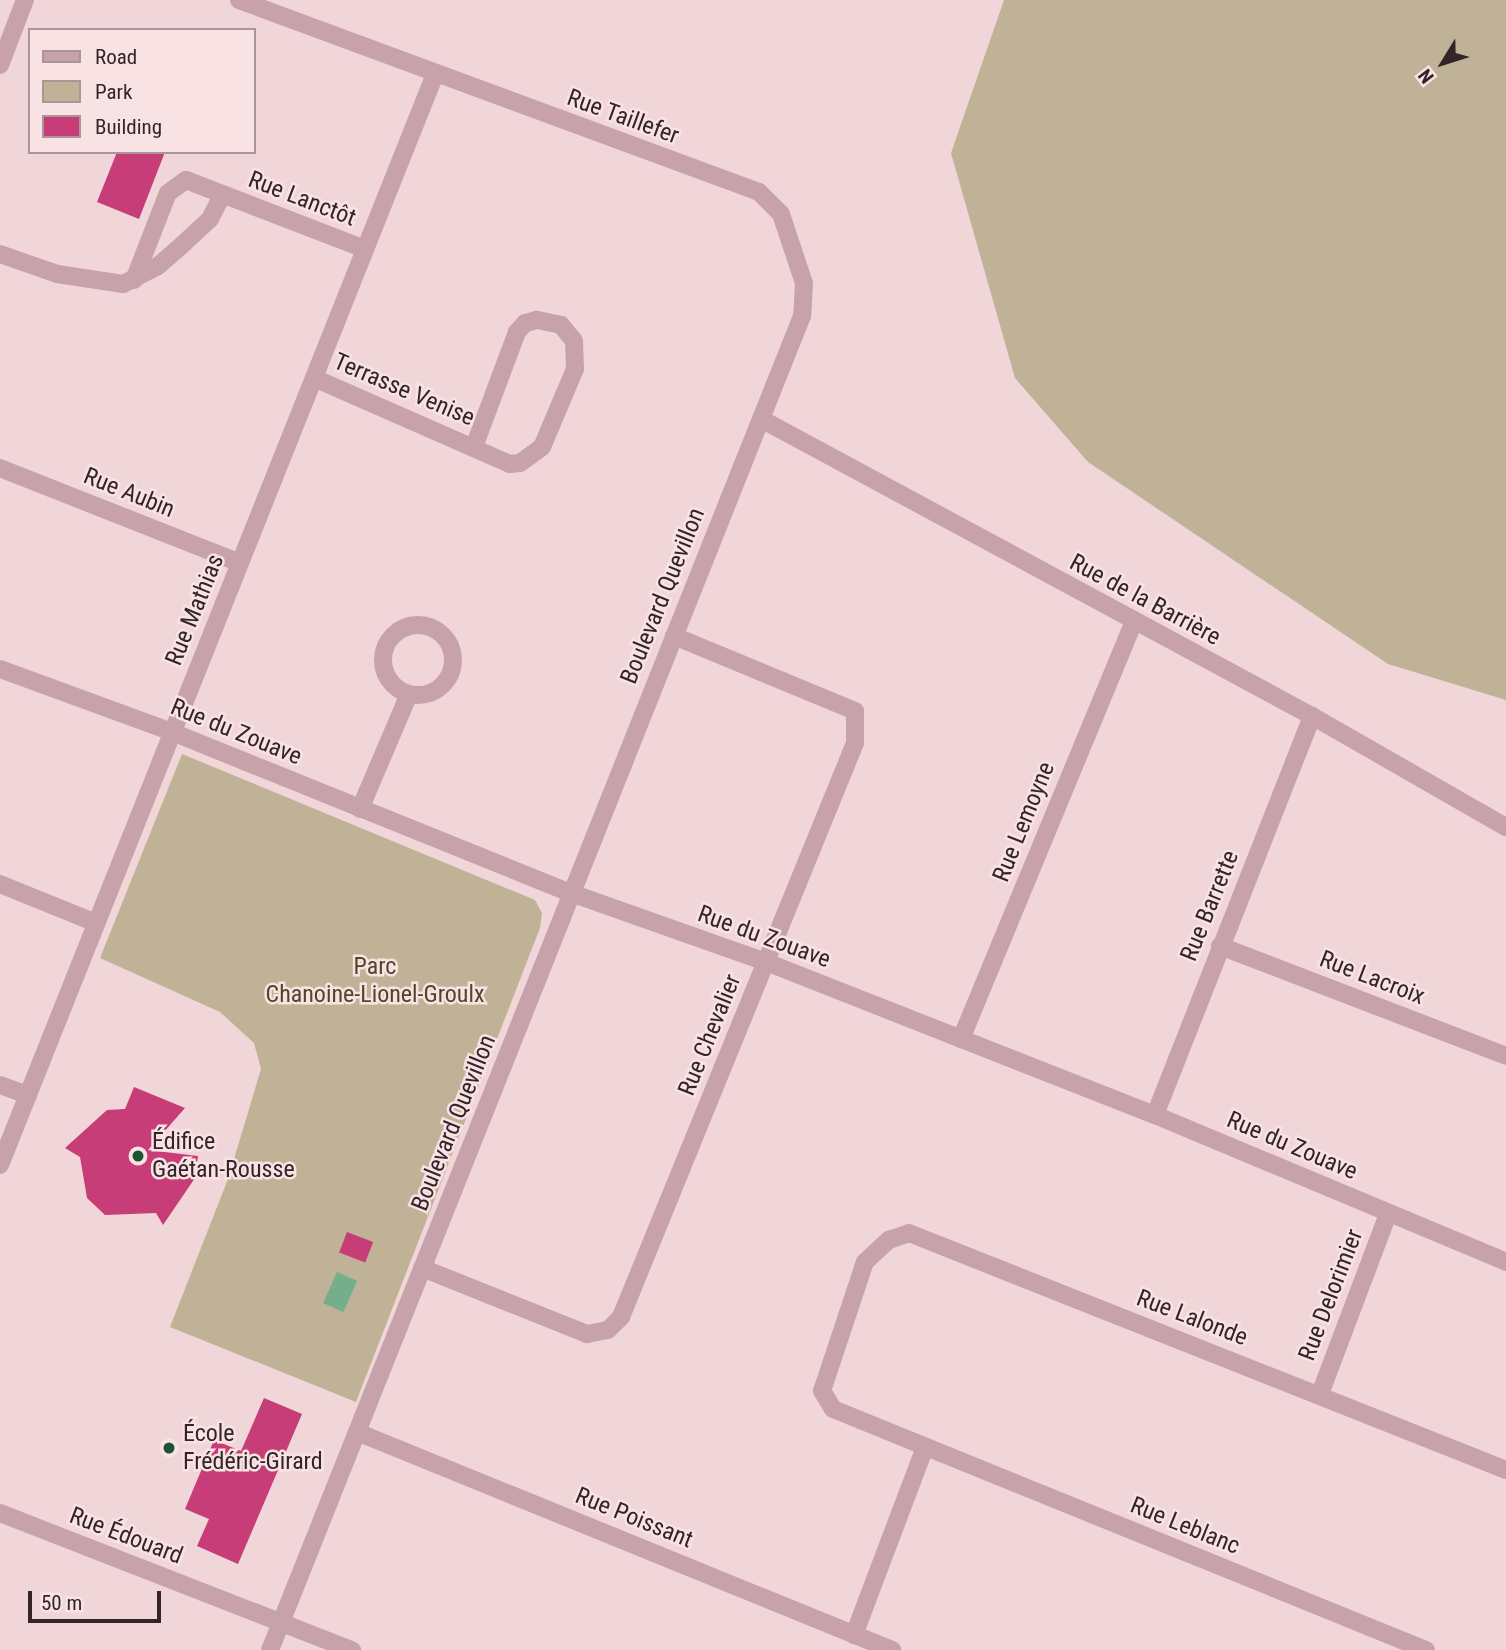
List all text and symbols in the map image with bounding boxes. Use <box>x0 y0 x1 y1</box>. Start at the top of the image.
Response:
legend <box>28 28 256 154</box>
north arrow <box>1408 28 1478 98</box>
text: Road <box>95 45 137 69</box>
text: N <box>1413 65 1439 88</box>
text: Park <box>95 80 132 104</box>
street label: Rue Taillefer <box>563 83 683 151</box>
text: Building <box>95 115 162 139</box>
street label: Rue Lanctôt <box>244 165 360 233</box>
street label: Terrasse Venise <box>329 347 479 433</box>
street label: Rue Aubin <box>79 462 179 524</box>
street label: Boulevard Quevillon <box>615 504 711 688</box>
street label: Rue de la Barrière <box>1065 548 1225 652</box>
street label: Rue Mathias <box>160 550 230 670</box>
street label: Rue du Zouave <box>166 693 306 771</box>
street label: Rue Lemoyne <box>987 758 1061 886</box>
street label: Rue Barrette <box>1175 846 1245 966</box>
street label: Rue du Zouave <box>694 900 834 974</box>
street label: Rue Lacroix <box>1315 945 1429 1011</box>
park label: Parc Chanoine-Lionel-Groulx <box>266 953 484 1009</box>
street label: Rue Chevalier <box>673 970 747 1100</box>
street label: Boulevard Quevillon <box>406 1031 502 1215</box>
street label: Rue du Zouave <box>1223 1106 1361 1186</box>
place label: Édifice Gaétan-Rousse <box>152 1128 295 1184</box>
marker: Édifice Gaétan-Rousse <box>130 1148 146 1164</box>
street label: Rue Delorimier <box>1293 1225 1369 1365</box>
street label: Rue Lalonde <box>1133 1284 1251 1352</box>
place label: École Frédéric-Girard <box>183 1420 323 1476</box>
marker: École Frédéric-Girard <box>161 1440 177 1456</box>
street label: Rue Poissant <box>571 1481 697 1555</box>
street label: Rue Leblanc <box>1126 1491 1244 1561</box>
street label: Rue Édouard <box>65 1501 187 1571</box>
scale bar <box>32 1576 164 1620</box>
text: 50 m <box>41 1591 82 1615</box>

